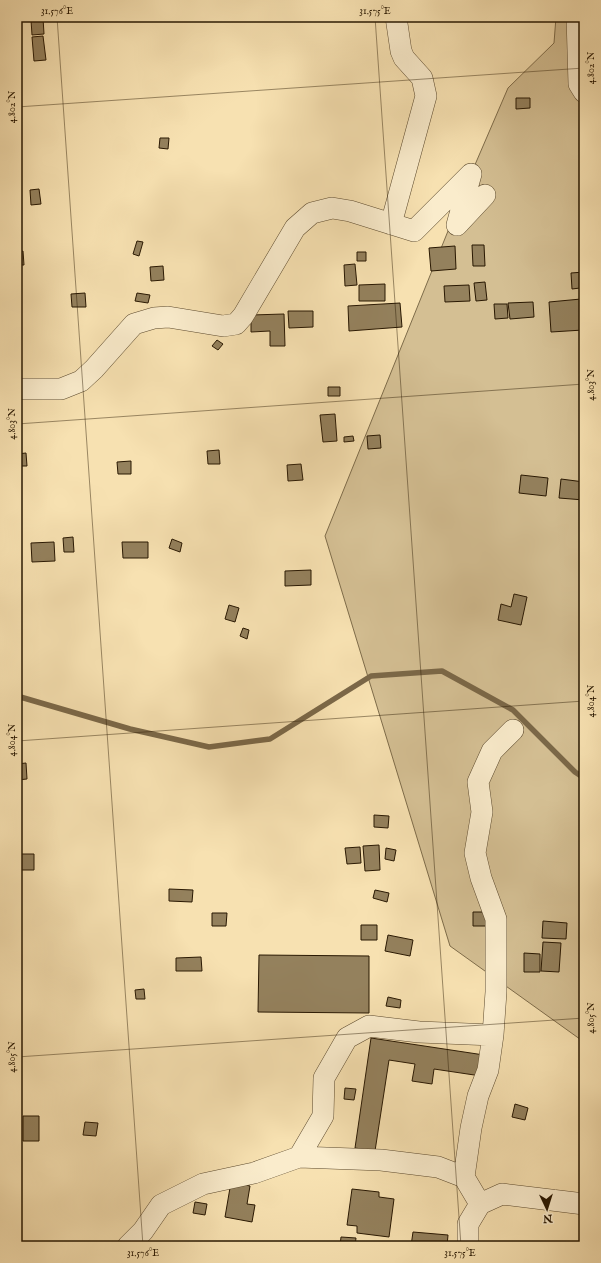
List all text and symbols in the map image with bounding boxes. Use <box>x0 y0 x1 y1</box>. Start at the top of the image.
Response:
text: 31.576°E <box>41 5 73 18</box>
text: 31.575°E <box>359 5 391 18</box>
text: 4.802°N <box>585 51 598 84</box>
text: 4.802°N <box>6 90 19 123</box>
text: 4.803°N <box>585 369 598 401</box>
text: 4.803°N <box>6 408 19 440</box>
text: 4.804°N <box>585 684 598 717</box>
text: 4.804°N <box>6 723 19 756</box>
text: 4.805°N <box>585 1002 598 1034</box>
text: 4.805°N <box>6 1041 19 1073</box>
north arrow <box>527 1189 567 1229</box>
text: N <box>542 1211 554 1225</box>
text: 31.576°E <box>127 1247 159 1260</box>
text: 31.575°E <box>444 1247 476 1260</box>

